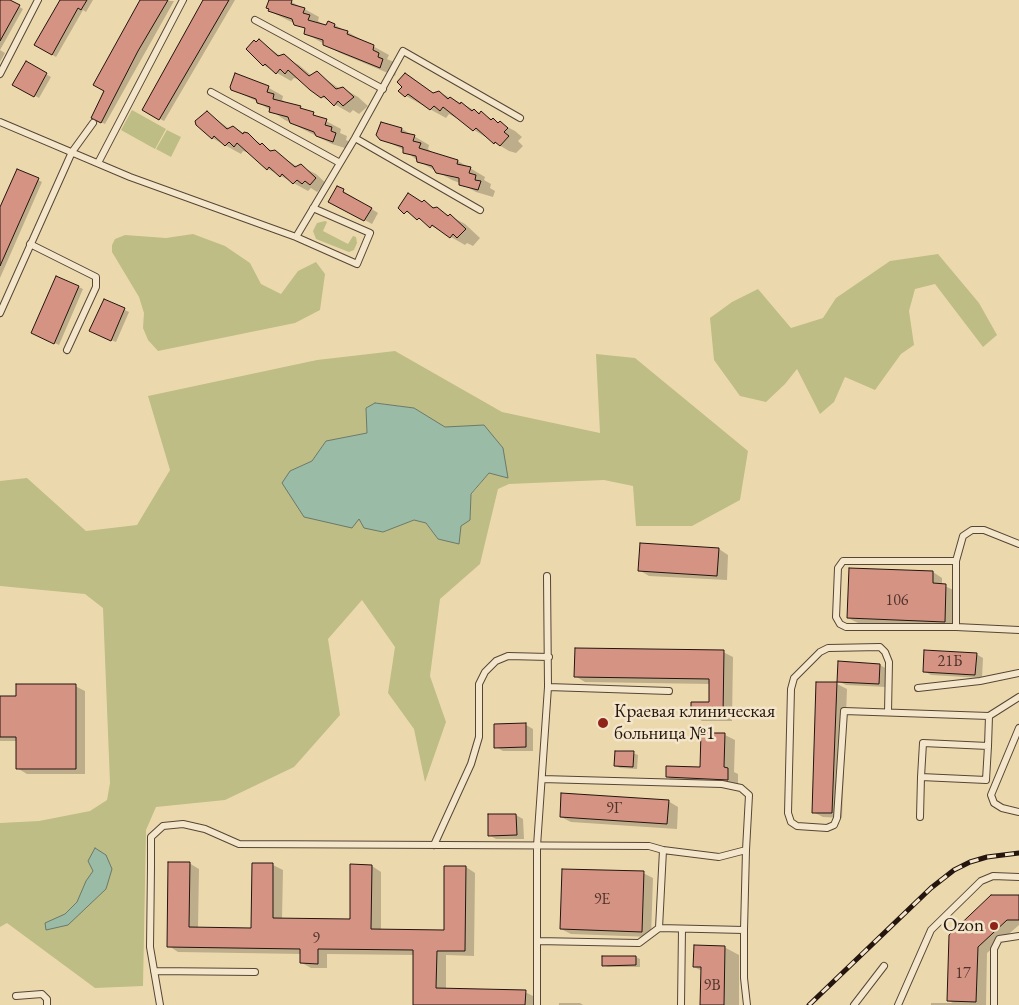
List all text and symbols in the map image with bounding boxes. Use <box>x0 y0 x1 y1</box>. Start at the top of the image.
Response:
house number: 106 <box>885 591 909 611</box>
house number: 21Б <box>938 652 962 672</box>
place label: Краевая клиническая больница №1 <box>614 701 775 745</box>
marker: Краевая клиническая больница №1 <box>596 716 610 730</box>
house number: 9Г <box>606 799 622 819</box>
house number: 9Е <box>594 890 610 910</box>
place label: Ozon <box>943 915 984 937</box>
marker: Ozon <box>988 920 1000 932</box>
house number: 9 <box>312 929 320 949</box>
house number: 17 <box>955 964 971 984</box>
house number: 9В <box>703 976 721 996</box>

